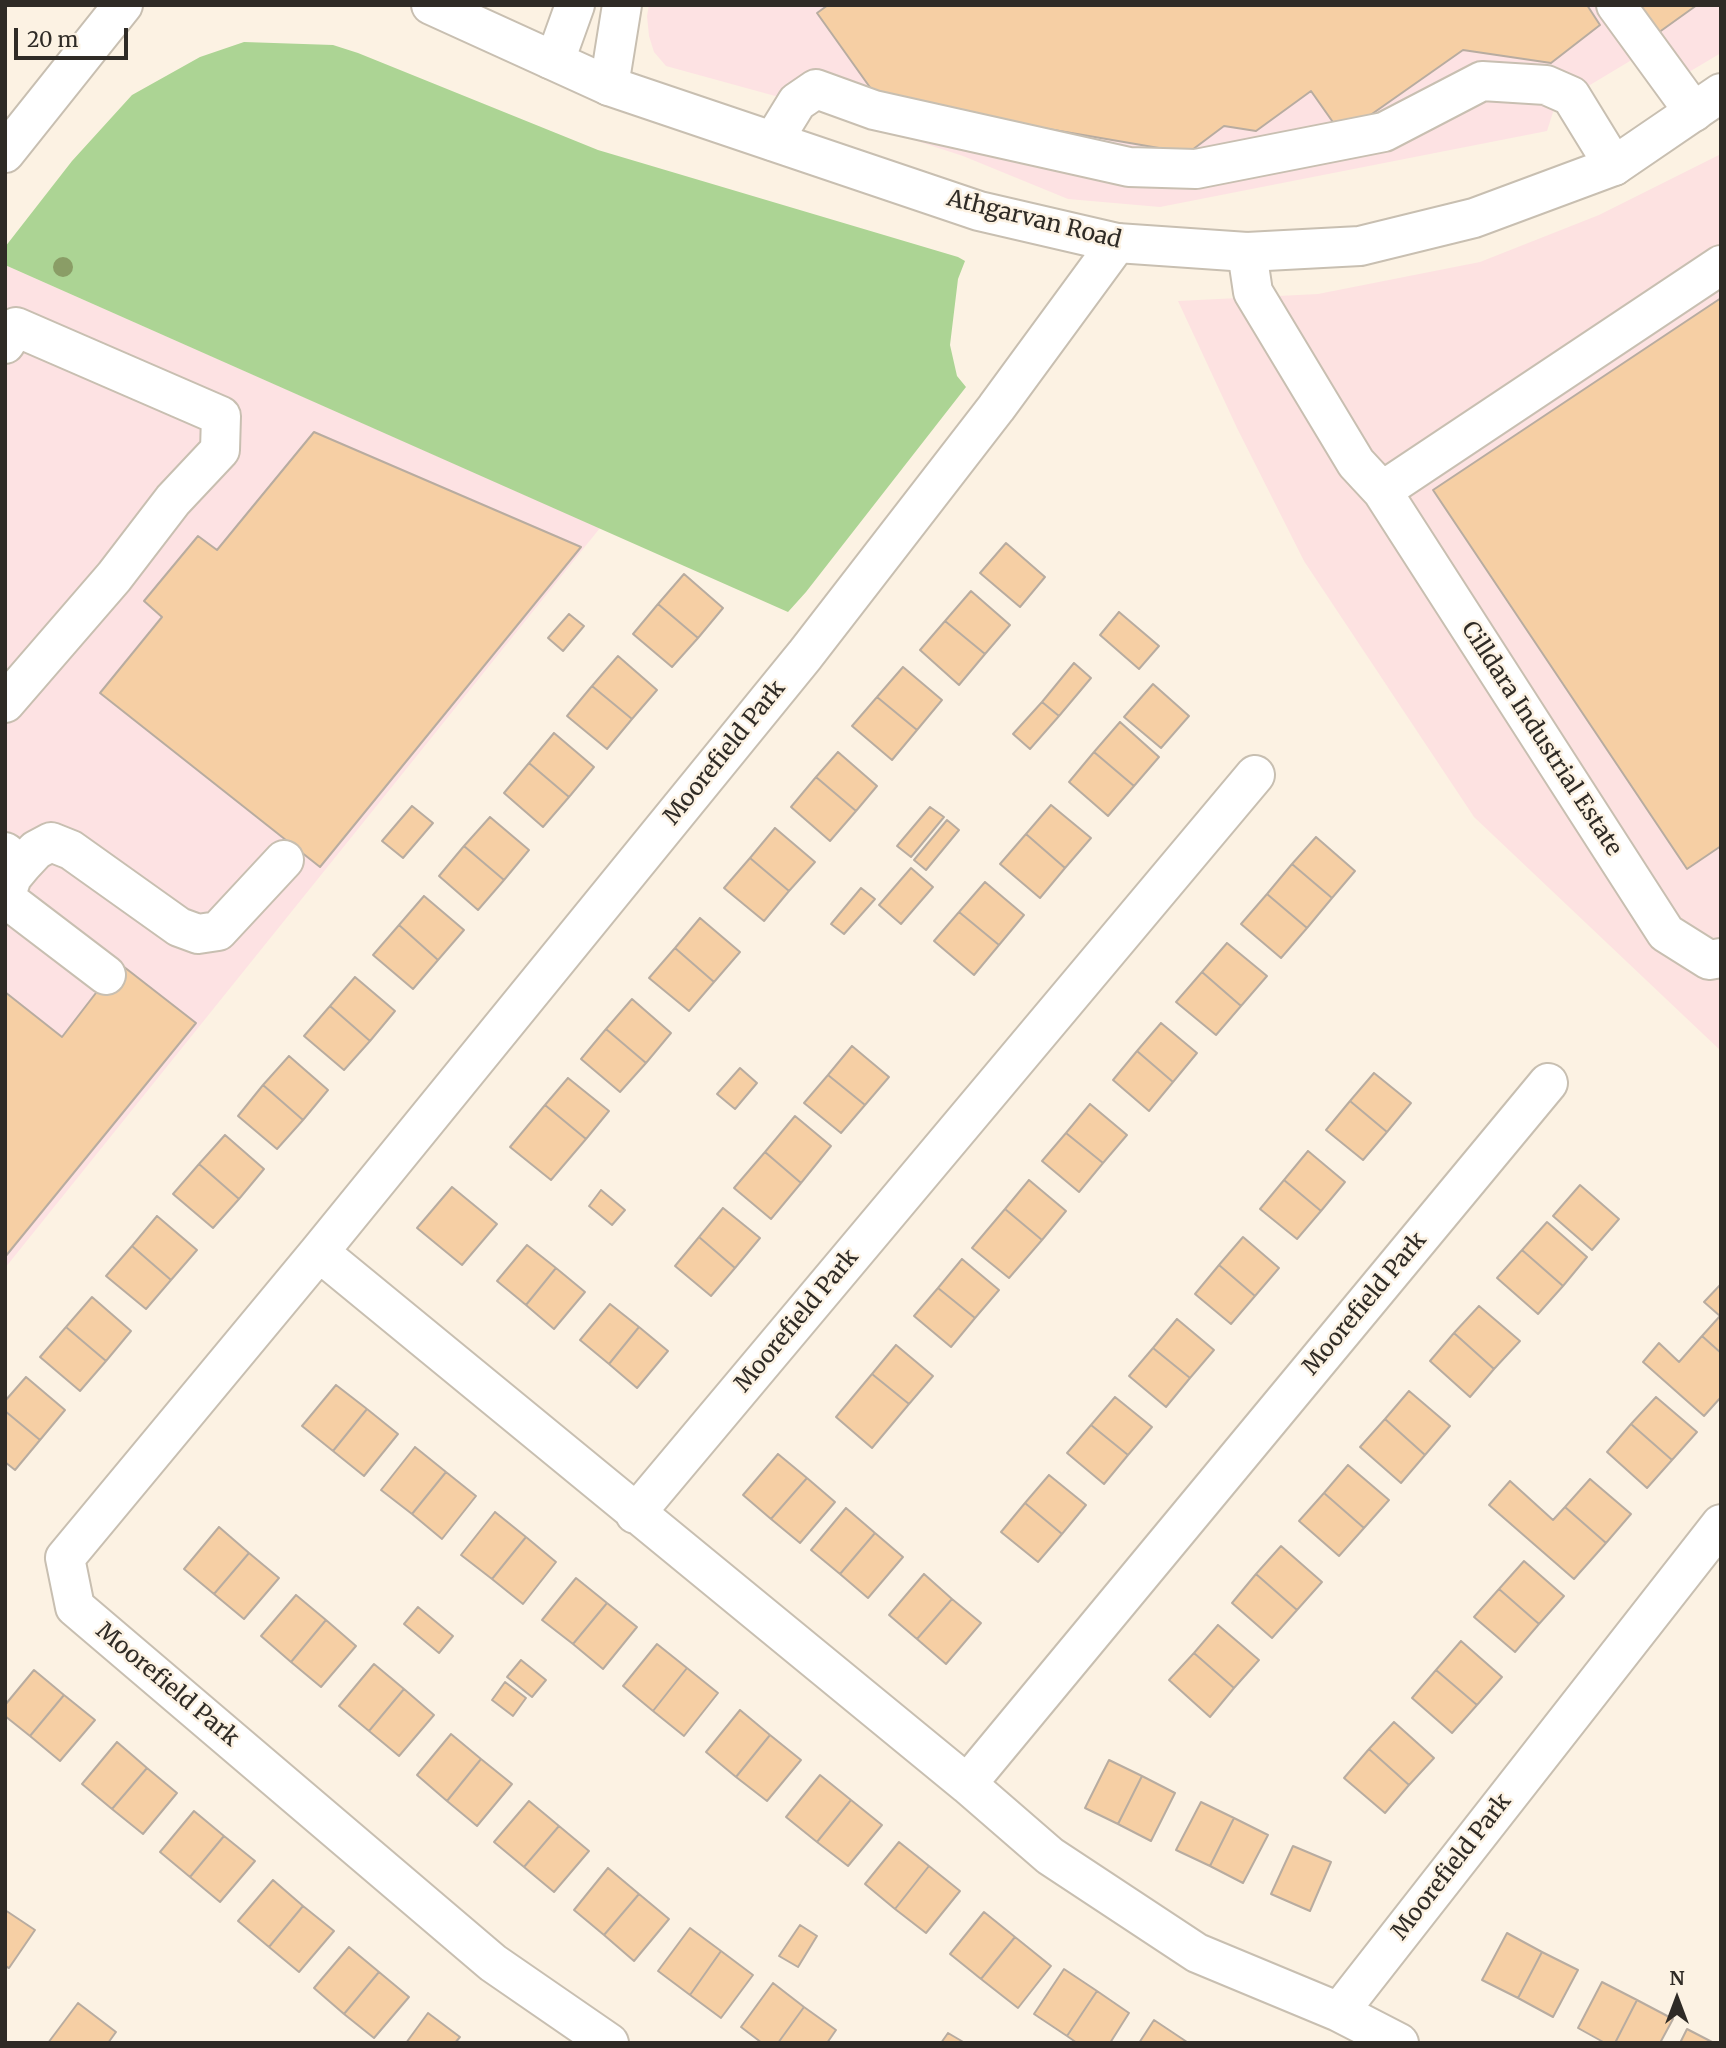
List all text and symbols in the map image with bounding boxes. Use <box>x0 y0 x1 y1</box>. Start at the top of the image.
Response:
scale bar <box>18 14 131 58</box>
text: 20 m <box>27 26 78 53</box>
street label: Athgarvan Road <box>944 185 1124 255</box>
street label: Cilldara Industrial Estate <box>1455 617 1627 861</box>
street label: Moorefield Park <box>658 675 792 831</box>
street label: Moorefield Park <box>1297 1227 1433 1381</box>
street label: Moorefield Park <box>729 1244 865 1398</box>
street label: Moorefield Park <box>90 1617 244 1753</box>
street label: Moorefield Park <box>1386 1789 1518 1945</box>
north arrow <box>1642 1964 1712 2034</box>
text: N <box>1669 1966 1685 1990</box>

